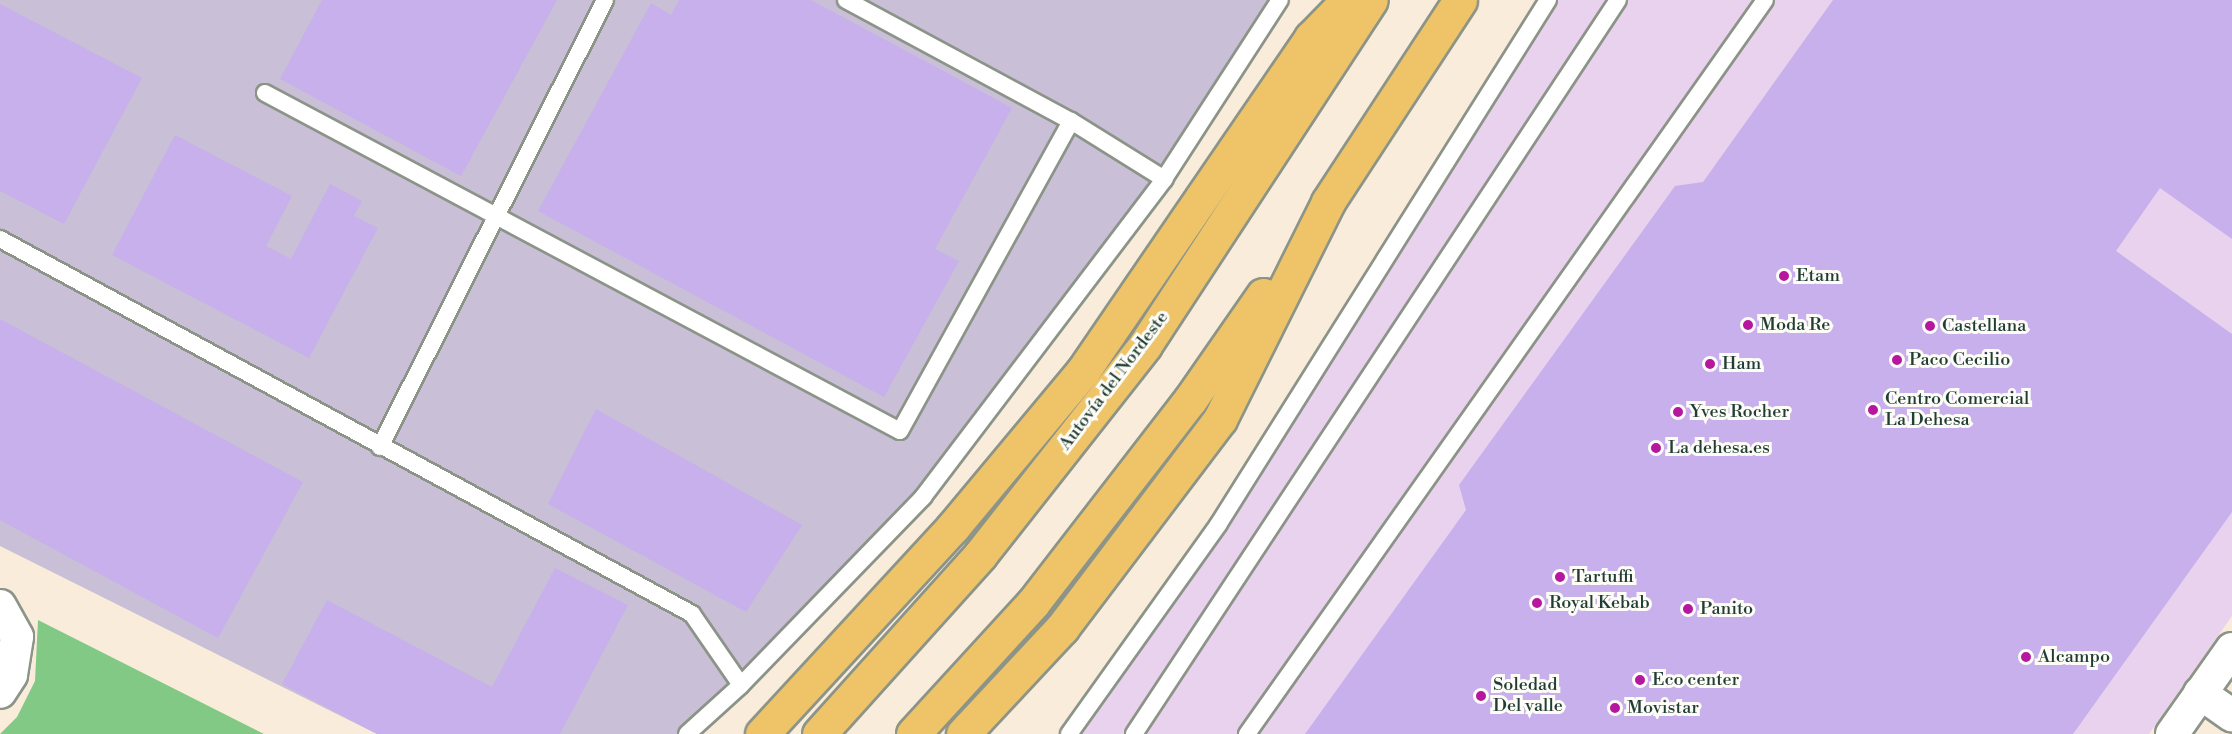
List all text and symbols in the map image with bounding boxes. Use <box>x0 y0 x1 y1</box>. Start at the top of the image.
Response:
place label: Etam <box>1796 265 1840 287</box>
marker: Etam <box>1777 269 1791 283</box>
street label: Autovía del Nordeste <box>1055 307 1173 455</box>
place label: Moda Re <box>1760 314 1830 336</box>
place label: Castellana <box>1942 315 2026 337</box>
marker: Moda Re <box>1741 318 1755 332</box>
marker: Castellana <box>1923 319 1937 333</box>
place label: Paco Cecilio <box>1909 349 2010 371</box>
place label: Ham <box>1722 353 1761 375</box>
marker: Paco Cecilio <box>1890 353 1904 367</box>
marker: Ham <box>1703 357 1717 371</box>
place label: Centro Comercial La Dehesa <box>1885 389 2029 432</box>
place label: Yves Rocher <box>1690 401 1789 423</box>
marker: Centro Comercial La Dehesa <box>1866 403 1880 417</box>
marker: Yves Rocher <box>1671 405 1685 419</box>
place label: La dehesa.es <box>1668 437 1770 459</box>
marker: La dehesa.es <box>1649 441 1663 455</box>
place label: Tartuffi <box>1572 566 1634 588</box>
marker: Tartuffi <box>1553 570 1567 584</box>
place label: Royal Kebab <box>1549 592 1650 614</box>
marker: Royal Kebab <box>1530 596 1544 610</box>
place label: Panito <box>1700 598 1753 620</box>
marker: Panito <box>1681 602 1695 616</box>
place label: Alcampo <box>2038 646 2110 668</box>
marker: Alcampo <box>2019 650 2033 664</box>
place label: Eco center <box>1652 669 1739 691</box>
marker: Eco center <box>1633 673 1647 687</box>
place label: Soledad Del valle <box>1493 675 1563 718</box>
marker: Soledad Del valle <box>1474 689 1488 703</box>
place label: Movistar <box>1627 697 1699 719</box>
marker: Movistar <box>1608 701 1622 715</box>

